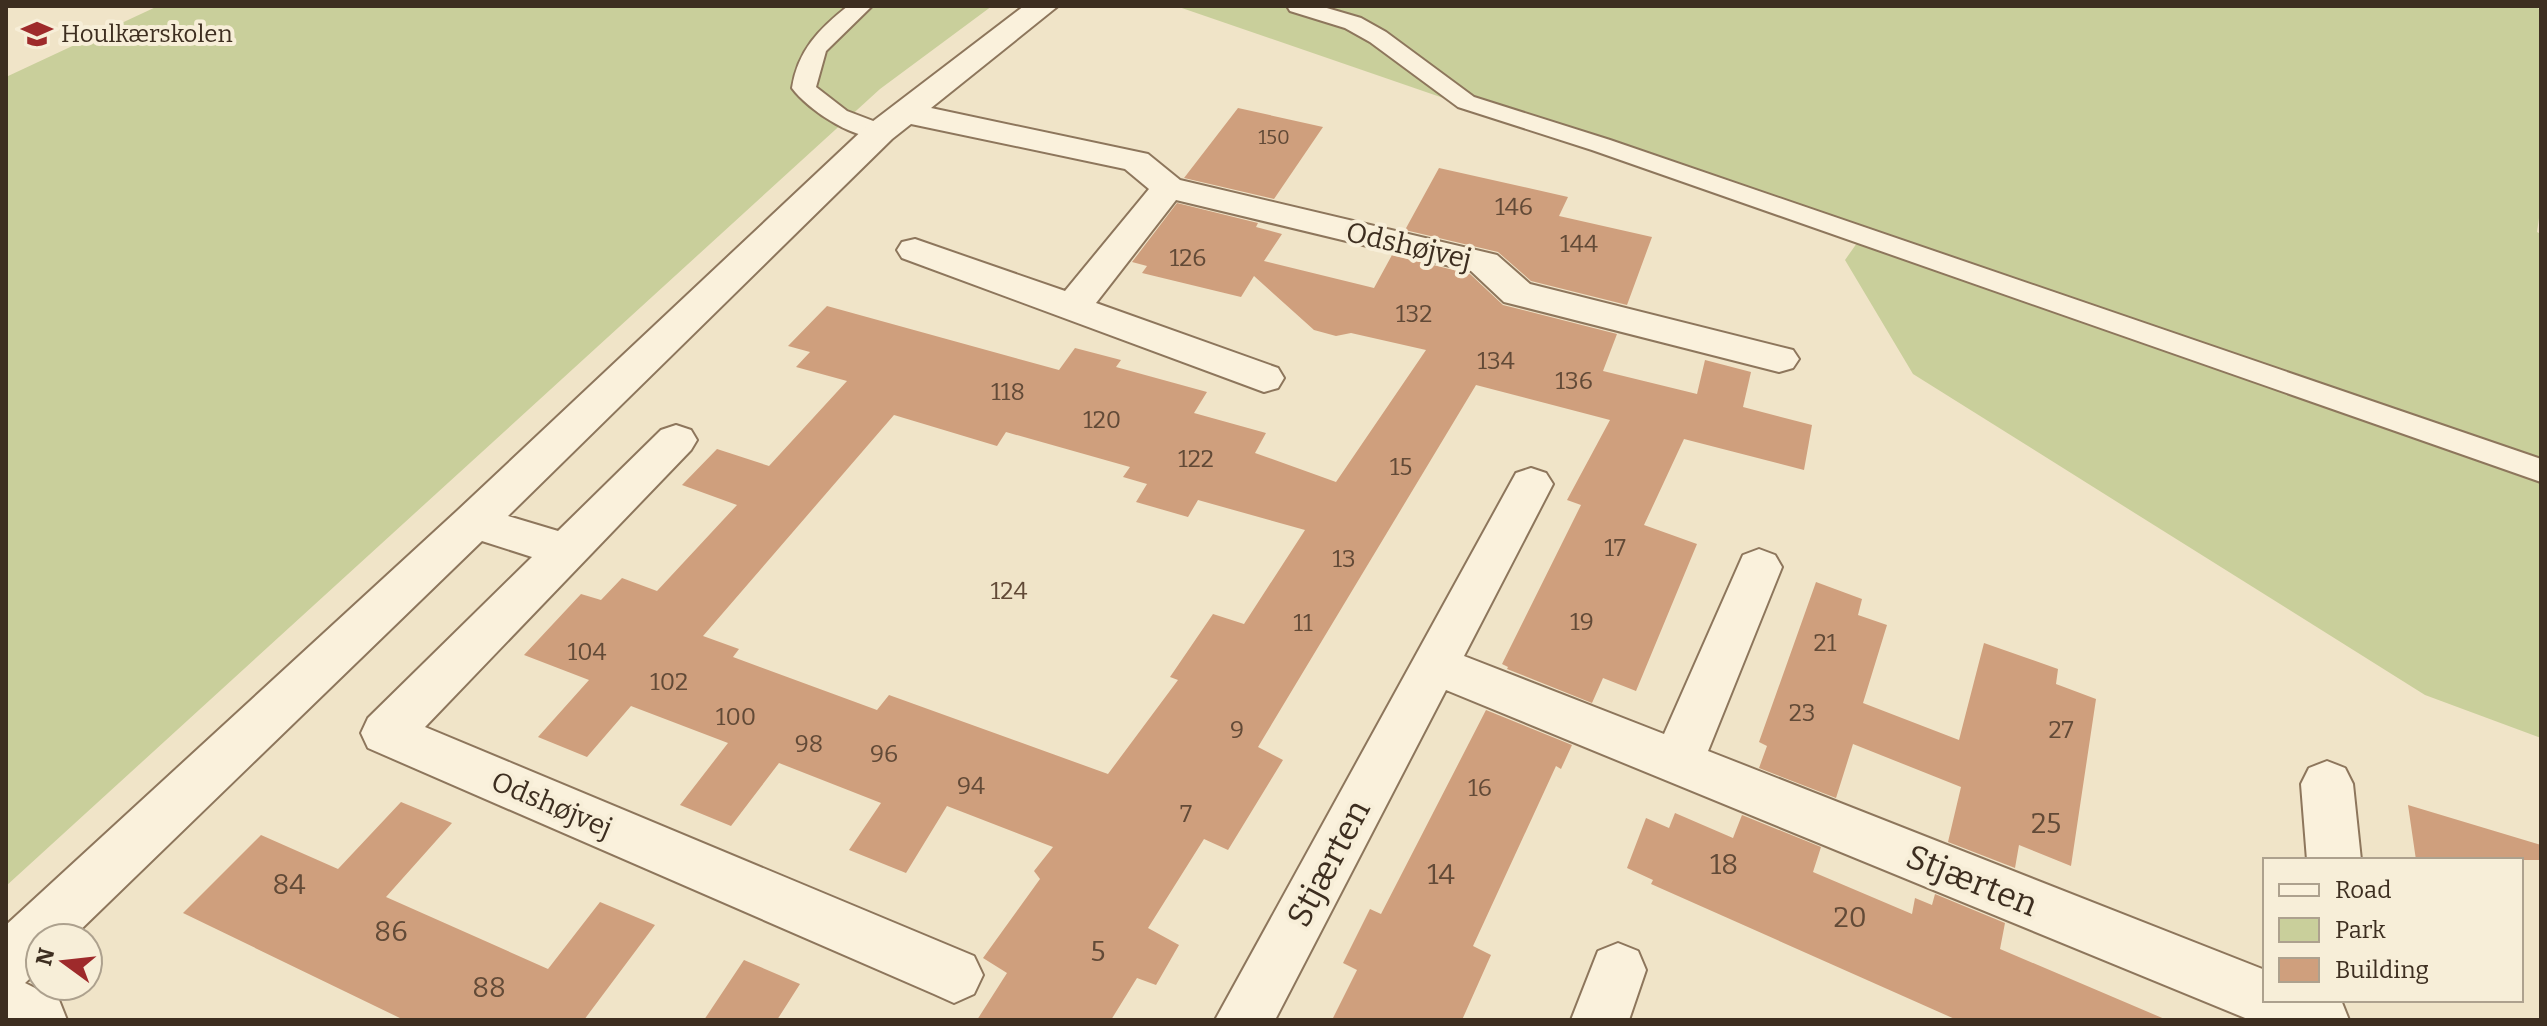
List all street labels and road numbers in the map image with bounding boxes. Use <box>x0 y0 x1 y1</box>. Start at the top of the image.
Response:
street label: Odshøjvej <box>1343 215 1475 276</box>
street label: Odshøjvej <box>487 764 617 845</box>
street label: Stjærten <box>1278 793 1379 934</box>
street label: Stjærten <box>1900 836 2043 925</box>

